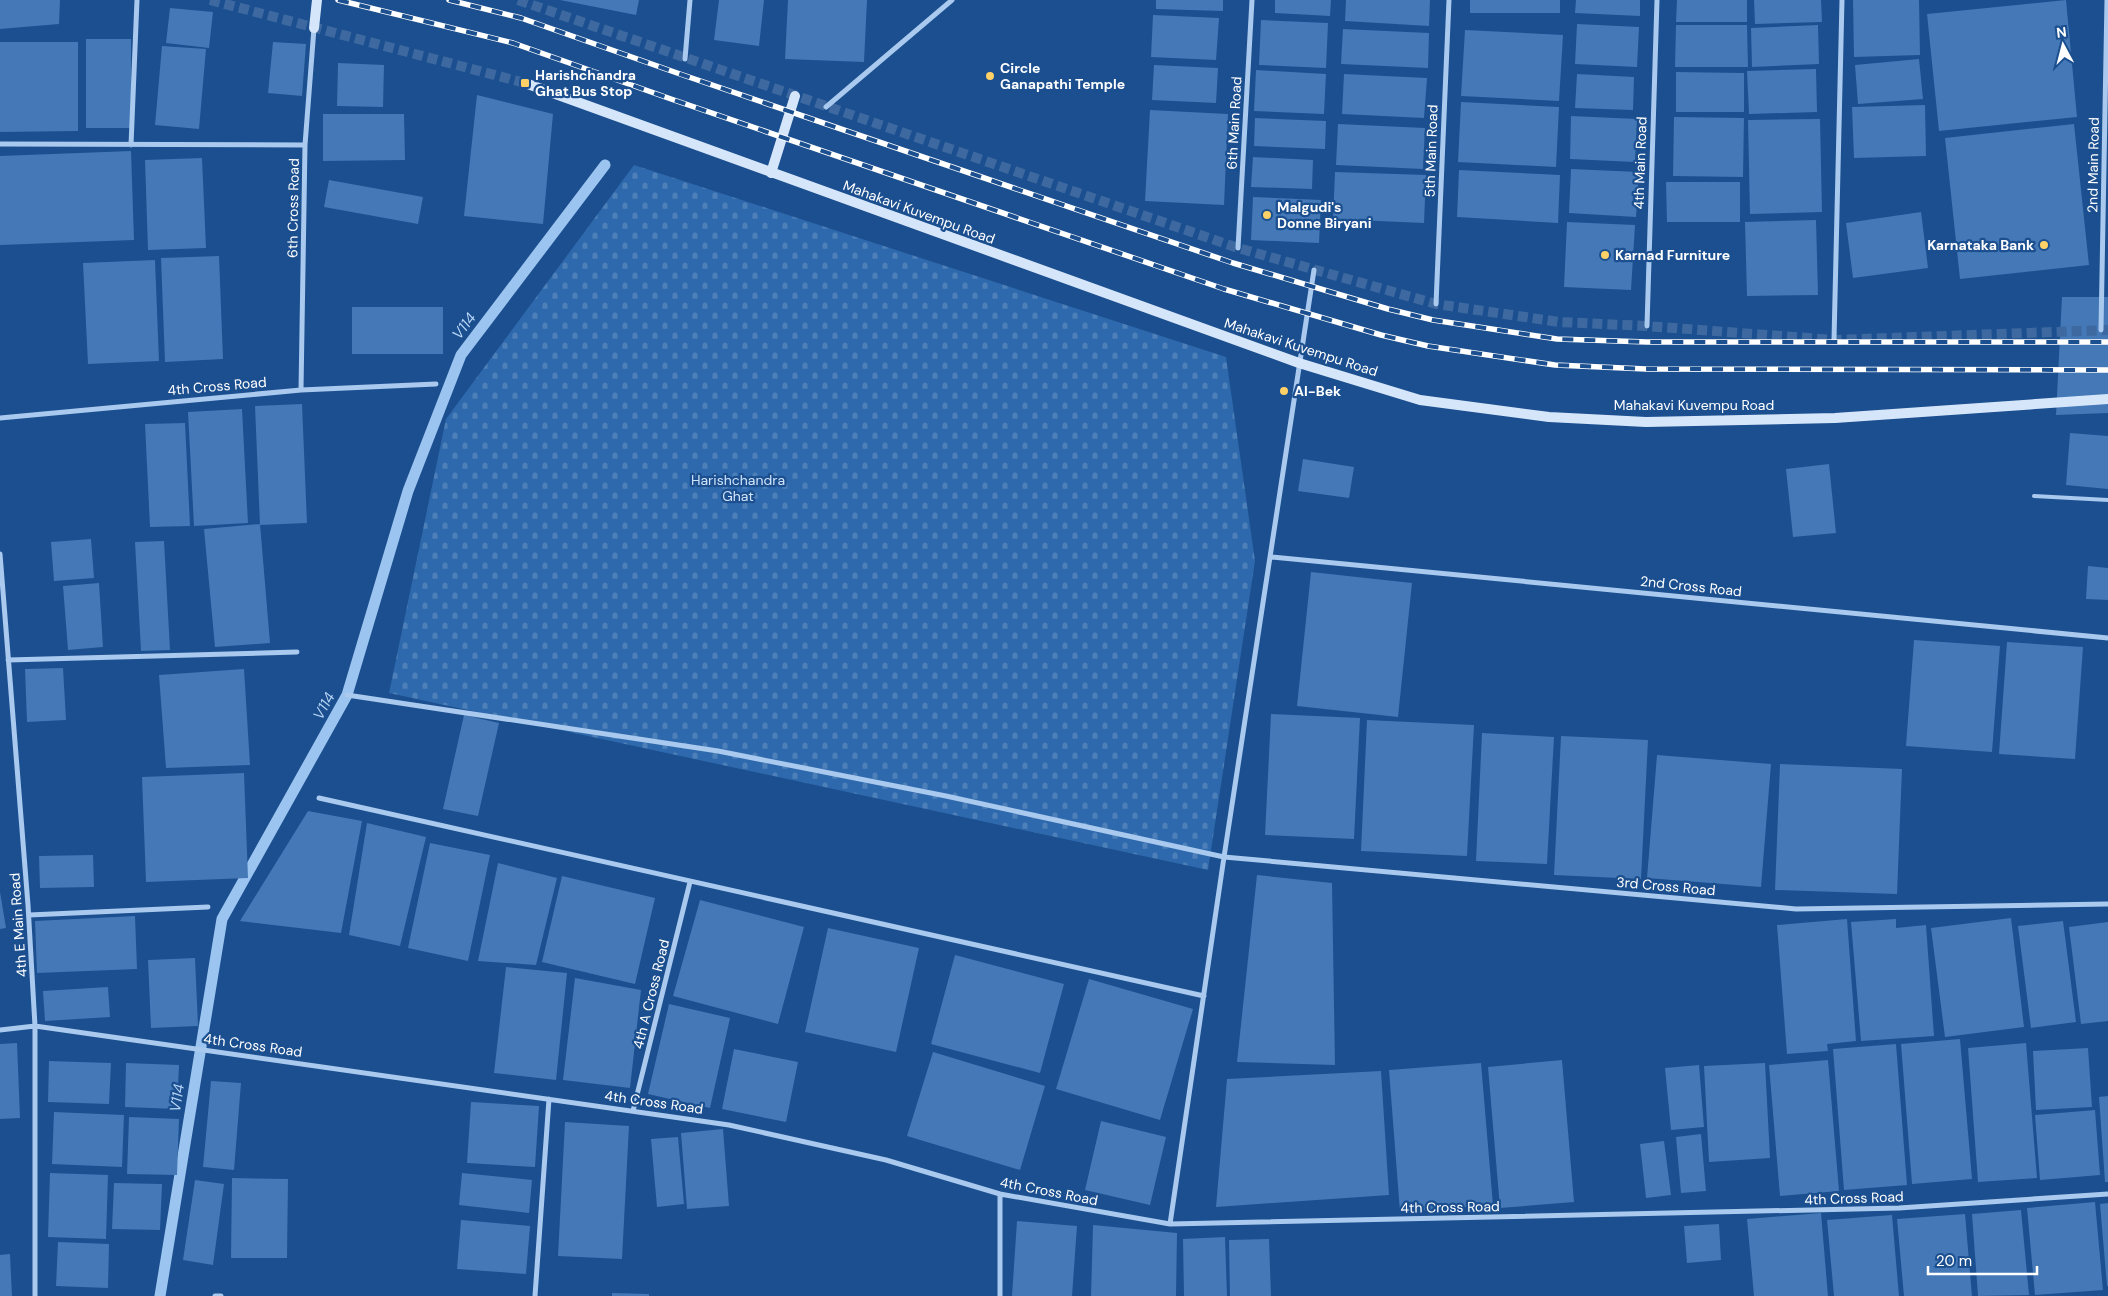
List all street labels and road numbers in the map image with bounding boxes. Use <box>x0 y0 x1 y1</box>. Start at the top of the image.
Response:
street label: 6th Main Road <box>1223 76 1245 170</box>
street label: 5th Main Road <box>1420 104 1442 198</box>
street label: 4th Main Road <box>1629 116 1651 210</box>
street label: 2nd Main Road <box>2083 117 2103 213</box>
street label: 6th Cross Road <box>283 158 303 258</box>
street label: Mahakavi Kuvempu Road <box>841 176 997 248</box>
street label: Mahakavi Kuvempu Road <box>1222 314 1380 380</box>
street label: 4th Cross Road <box>167 373 267 399</box>
street label: Mahakavi Kuvempu Road <box>1614 396 1774 414</box>
street label: 2nd Cross Road <box>1639 572 1743 600</box>
street label: 4th E Main Road <box>5 872 31 978</box>
street label: 3rd Cross Road <box>1616 873 1716 899</box>
street label: 4th A Cross Road <box>629 937 673 1051</box>
street label: 4th Cross Road <box>203 1029 303 1061</box>
street label: 4th Cross Road <box>604 1086 704 1118</box>
street label: 4th Cross Road <box>999 1173 1099 1209</box>
street label: 4th Cross Road <box>1804 1187 1904 1209</box>
street label: 4th Cross Road <box>1400 1197 1500 1217</box>

